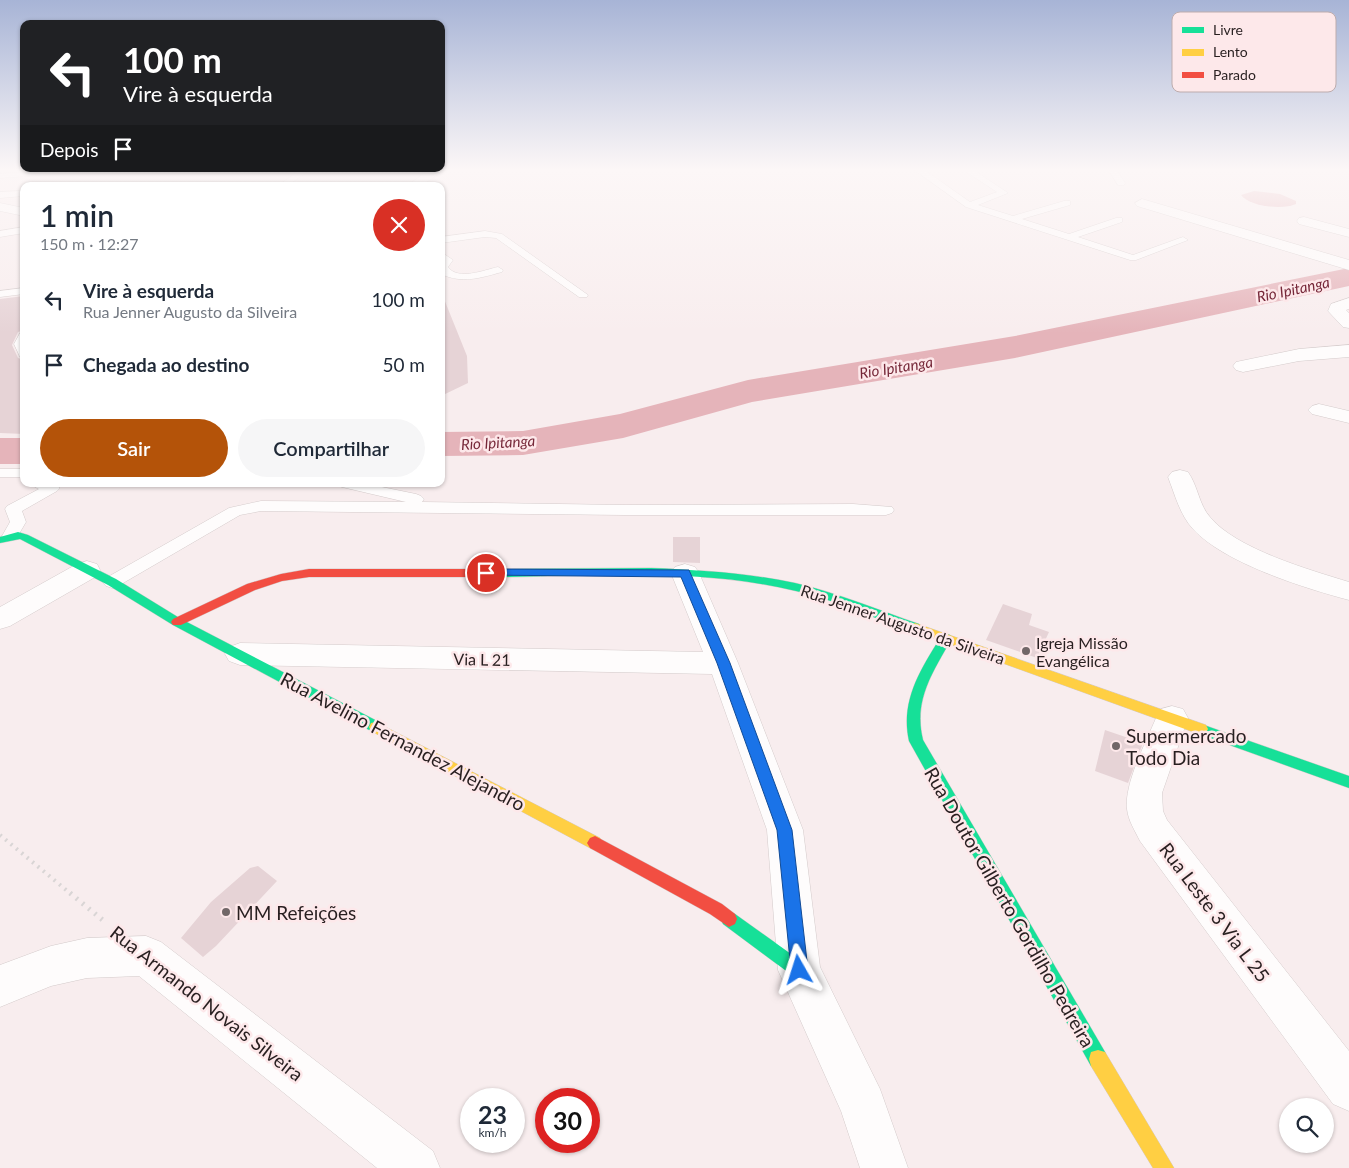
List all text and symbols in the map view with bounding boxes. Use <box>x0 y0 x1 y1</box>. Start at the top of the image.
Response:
legend <box>1172 12 1336 92</box>
text: Livre <box>1213 21 1243 38</box>
text: 100 m <box>123 38 222 80</box>
icon: left <box>40 40 105 105</box>
text: Lento <box>1213 43 1248 60</box>
text: Parado <box>1213 66 1256 83</box>
text: Vire à esquerda <box>123 80 273 107</box>
icon: arrive <box>109 135 137 163</box>
text: Depois <box>40 138 99 161</box>
text: 1 min <box>40 197 114 233</box>
button: close <box>373 199 425 251</box>
text: 150 m · 12:27 <box>40 234 139 253</box>
water label: Rio Ipitanga <box>1255 272 1331 306</box>
text: Vire à esquerda <box>83 279 214 302</box>
icon: left <box>40 286 68 314</box>
text: 100 m <box>371 288 425 311</box>
text: Rua Jenner Augusto da Silveira <box>83 302 297 321</box>
icon: arrive <box>40 351 68 379</box>
water label: Rio Ipitanga <box>858 352 934 382</box>
text: Chegada ao destino <box>83 353 249 376</box>
text: 50 m <box>382 353 425 376</box>
button: Sair <box>40 419 228 477</box>
button: Compartilhar <box>238 419 425 477</box>
water label: Rio Ipitanga <box>461 431 536 453</box>
pin <box>465 552 507 594</box>
icon: arrive <box>472 559 500 587</box>
street label: Rua Jenner Augusto da Silveira <box>799 580 1007 668</box>
place label: Igreja Missão Evangélica <box>1036 633 1128 670</box>
marker: Igreja Missão Evangélica <box>1020 645 1032 657</box>
street label: Via L 21 <box>453 649 511 669</box>
street label: Rua Avelino Fernandez Alejandro <box>277 667 529 815</box>
place label: Supermercado Todo Dia <box>1126 724 1246 769</box>
marker: Supermercado Todo Dia <box>1110 740 1122 752</box>
street label: Rua Doutor Gilberto Gordilho Pedreira <box>920 763 1100 1051</box>
street label: Rua Leste 3 Via L 25 <box>1155 838 1275 986</box>
place label: MM Refeições <box>236 901 356 924</box>
marker: MM Refeições <box>220 906 232 918</box>
street label: Rua Armando Novais Silveira <box>106 921 308 1085</box>
position arrow <box>772 943 824 995</box>
speed limit sign: 30 <box>535 1088 600 1153</box>
map controls <box>1279 1098 1334 1153</box>
button: search <box>1279 1098 1334 1153</box>
text: 23 <box>478 1099 507 1129</box>
text: km/h <box>478 1125 507 1140</box>

